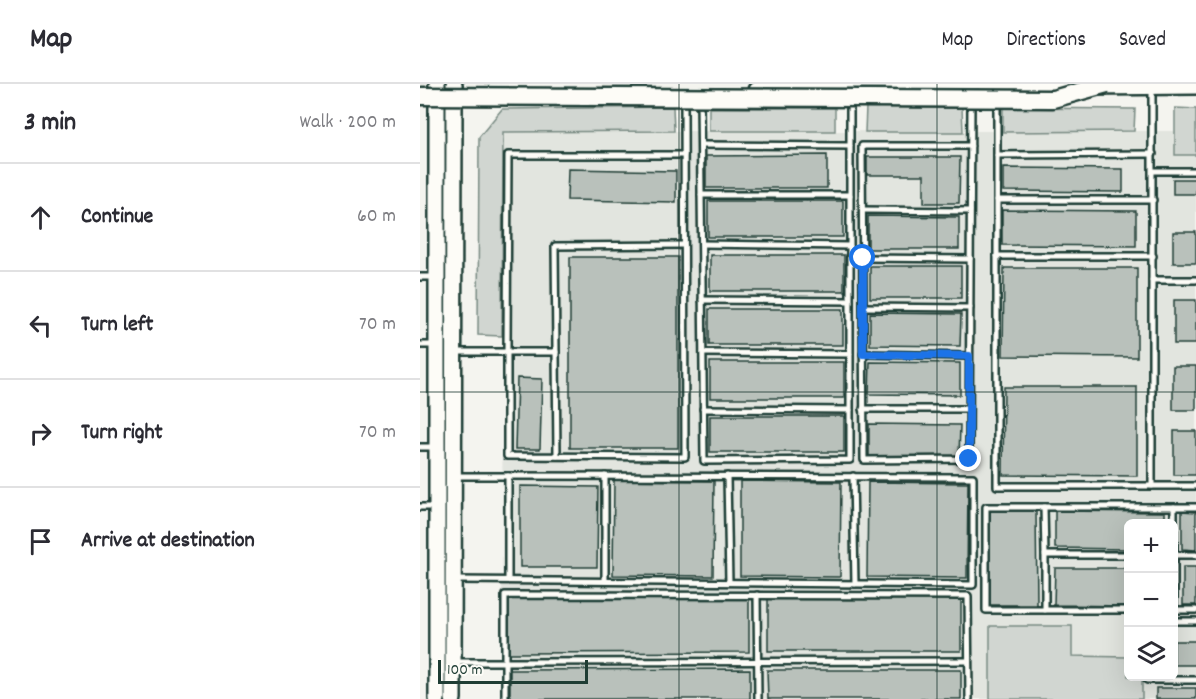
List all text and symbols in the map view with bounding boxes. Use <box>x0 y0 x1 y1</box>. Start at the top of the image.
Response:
text: Map <box>30 21 72 61</box>
text: Map <box>942 26 973 56</box>
text: Directions <box>1006 26 1086 56</box>
text: Saved <box>1119 26 1166 56</box>
text: 3 min <box>24 105 76 142</box>
text: Walk · 200 m <box>300 109 396 137</box>
icon: ahead <box>24 201 57 234</box>
text: Continue <box>81 202 153 233</box>
text: 60 m <box>357 203 396 231</box>
route start <box>849 244 875 270</box>
icon: left <box>24 309 57 342</box>
text: Turn left <box>81 310 153 341</box>
text: 70 m <box>359 311 396 339</box>
icon: right <box>24 417 57 450</box>
text: Turn right <box>81 418 163 449</box>
text: 70 m <box>359 419 396 447</box>
route end <box>955 445 981 471</box>
map controls <box>1124 519 1178 681</box>
button: + <box>1124 519 1178 573</box>
icon: arrive <box>24 525 57 558</box>
text: Arrive at destination <box>81 526 255 557</box>
button: − <box>1124 573 1178 627</box>
button: layers <box>1124 627 1178 681</box>
scale bar <box>438 657 588 684</box>
text: 100 m <box>447 659 483 682</box>

